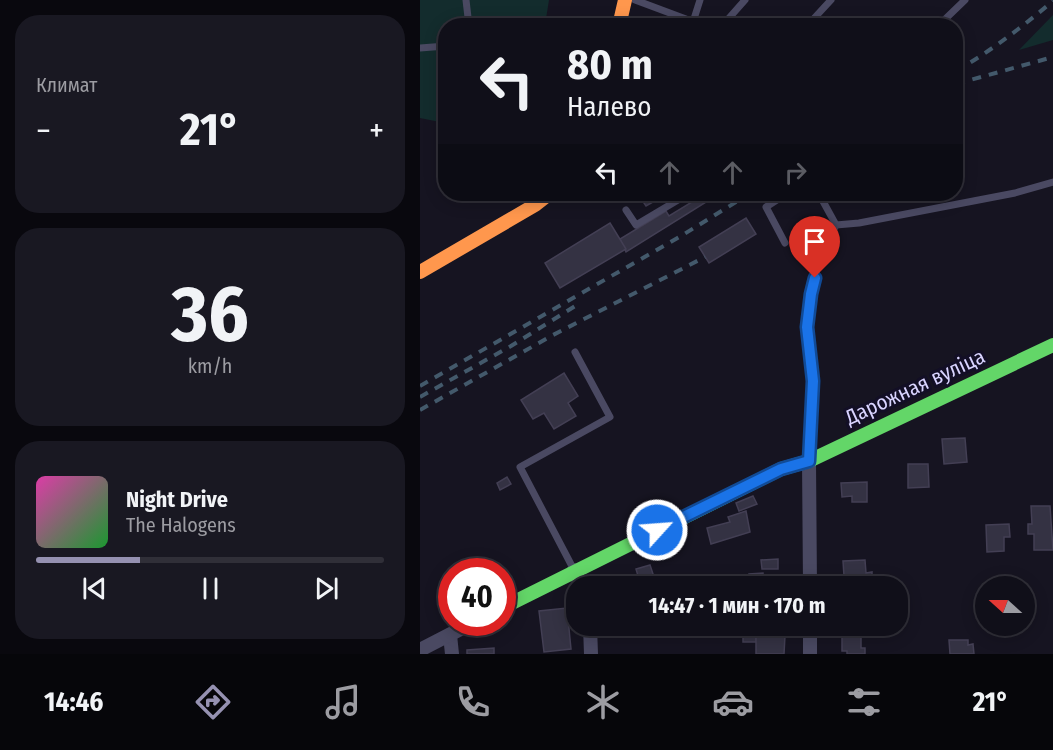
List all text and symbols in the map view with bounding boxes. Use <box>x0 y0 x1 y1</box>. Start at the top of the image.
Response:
text: 80 m <box>567 40 653 90</box>
icon: left <box>468 42 546 120</box>
text: Климат <box>36 73 97 97</box>
text: Налево <box>567 91 651 123</box>
text: 21° <box>180 103 240 157</box>
text: − <box>36 111 51 151</box>
text: + <box>369 111 384 151</box>
icon: left <box>590 156 623 189</box>
icon: ahead <box>653 156 686 189</box>
icon: ahead <box>716 156 749 189</box>
icon: right <box>779 156 812 189</box>
pin <box>789 216 840 278</box>
icon: arrive <box>798 225 831 258</box>
text: 36 <box>171 268 249 362</box>
street label: Дарожная вуліца <box>840 343 989 431</box>
text: km/h <box>188 354 232 378</box>
text: Night Drive <box>126 486 228 513</box>
position arrow <box>625 498 689 562</box>
text: The Halogens <box>126 513 236 537</box>
speed limit sign: 40 <box>438 558 516 636</box>
icon: previous <box>78 572 111 605</box>
icon: pause <box>194 572 227 605</box>
icon: next <box>310 572 343 605</box>
north arrow <box>975 576 1035 636</box>
map controls <box>975 576 1035 636</box>
text: 14:47 · 1 мин · 170 m <box>649 592 825 619</box>
icon: directions <box>192 681 234 723</box>
icon: music <box>322 681 364 723</box>
icon: phone <box>452 681 494 723</box>
icon: climate <box>582 681 624 723</box>
icon: car <box>712 681 754 723</box>
icon: filters <box>843 681 885 723</box>
text: 14:46 <box>44 686 103 718</box>
text: 21° <box>973 686 1009 718</box>

